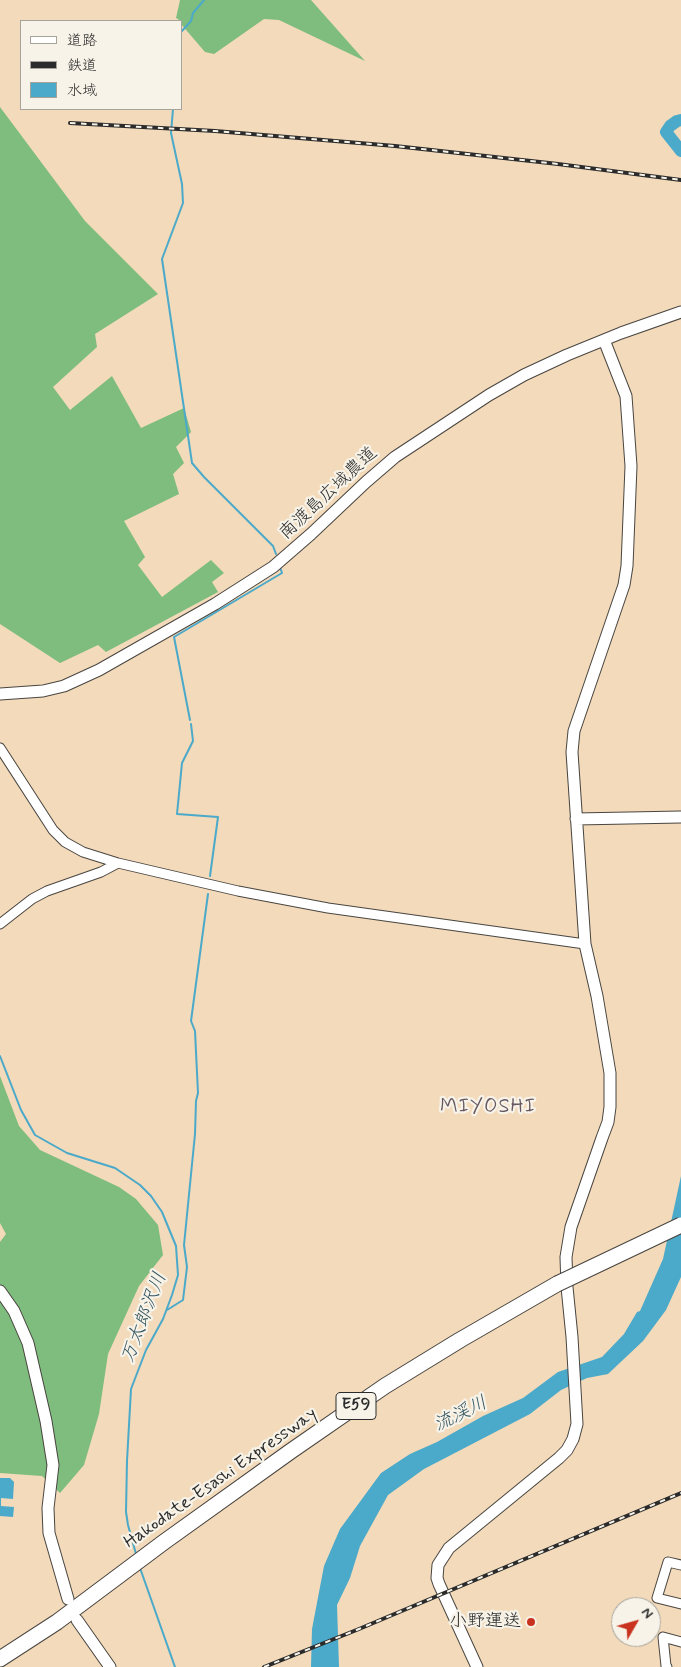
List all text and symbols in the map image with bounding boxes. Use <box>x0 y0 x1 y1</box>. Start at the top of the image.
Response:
legend <box>20 20 182 110</box>
text: 道路 <box>67 31 97 51</box>
text: 鉄道 <box>67 56 97 76</box>
text: 水域 <box>67 81 97 101</box>
street label: 南渡島広域農道 <box>276 443 382 545</box>
district label: MIYOSHI <box>442 1096 534 1120</box>
water label: 万太郎沢川 <box>117 1270 173 1366</box>
road number: E59 <box>336 1392 376 1420</box>
water label: 流渓川 <box>430 1392 492 1438</box>
street label: Hakodate-Esashi Expressway <box>120 1404 322 1554</box>
north arrow <box>611 1597 661 1647</box>
text: N <box>637 1604 657 1623</box>
place label: 小野運送 <box>449 1611 521 1633</box>
marker: 小野運送 <box>525 1616 537 1628</box>

